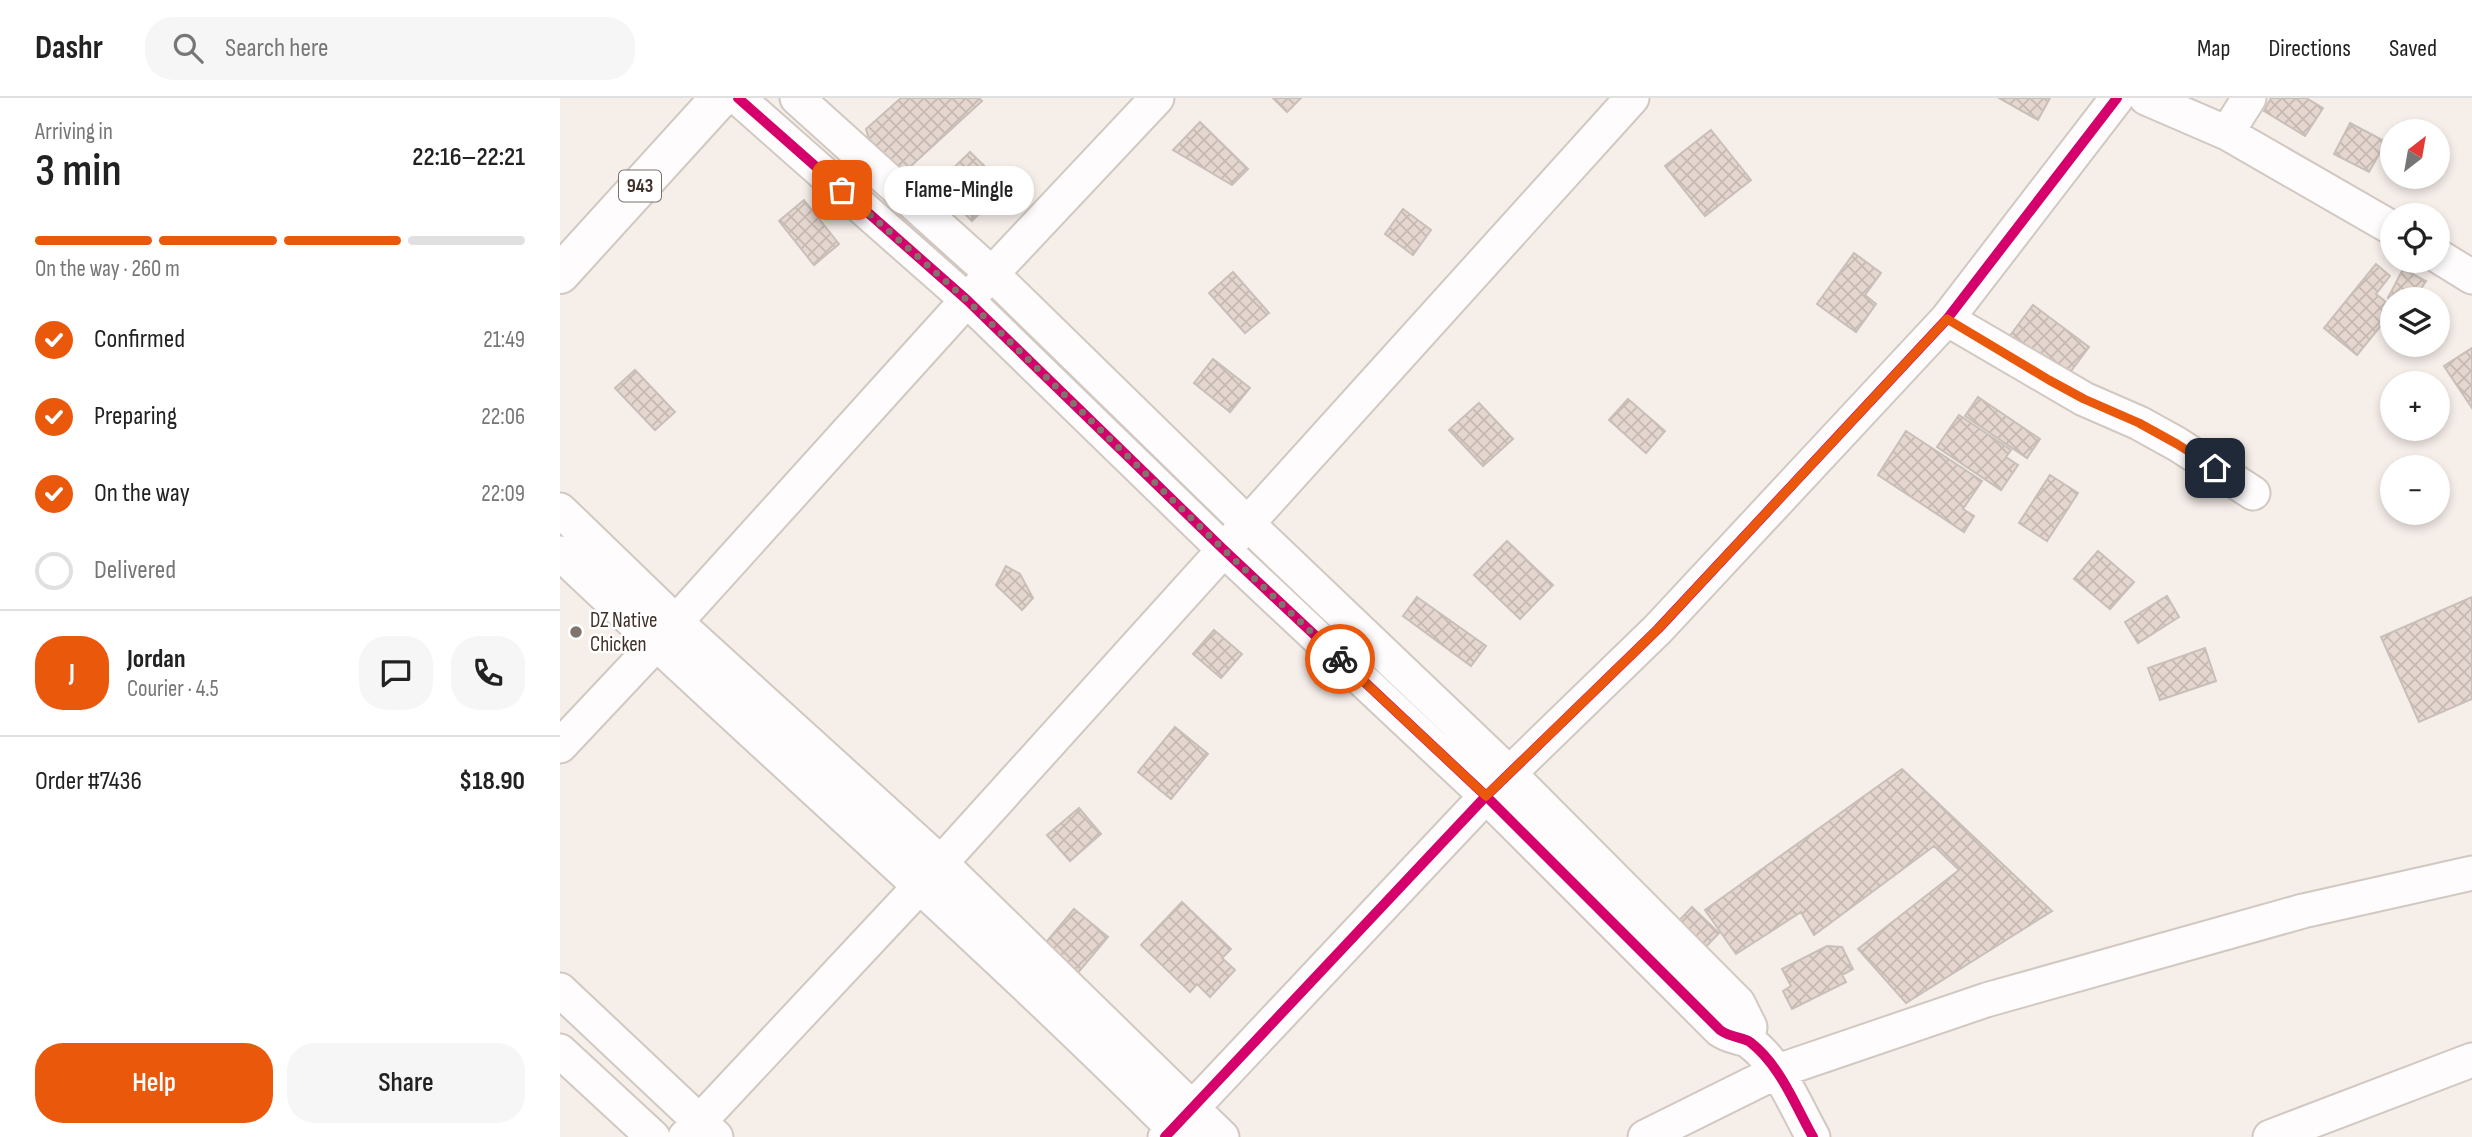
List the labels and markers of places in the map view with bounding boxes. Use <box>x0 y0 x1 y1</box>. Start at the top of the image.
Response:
pin <box>812 160 872 220</box>
callout: Flame-Mingle <box>884 166 1034 214</box>
pin <box>2185 438 2245 498</box>
place label: DZ Native Chicken <box>590 608 658 657</box>
marker: DZ Native Chicken <box>568 624 584 640</box>

